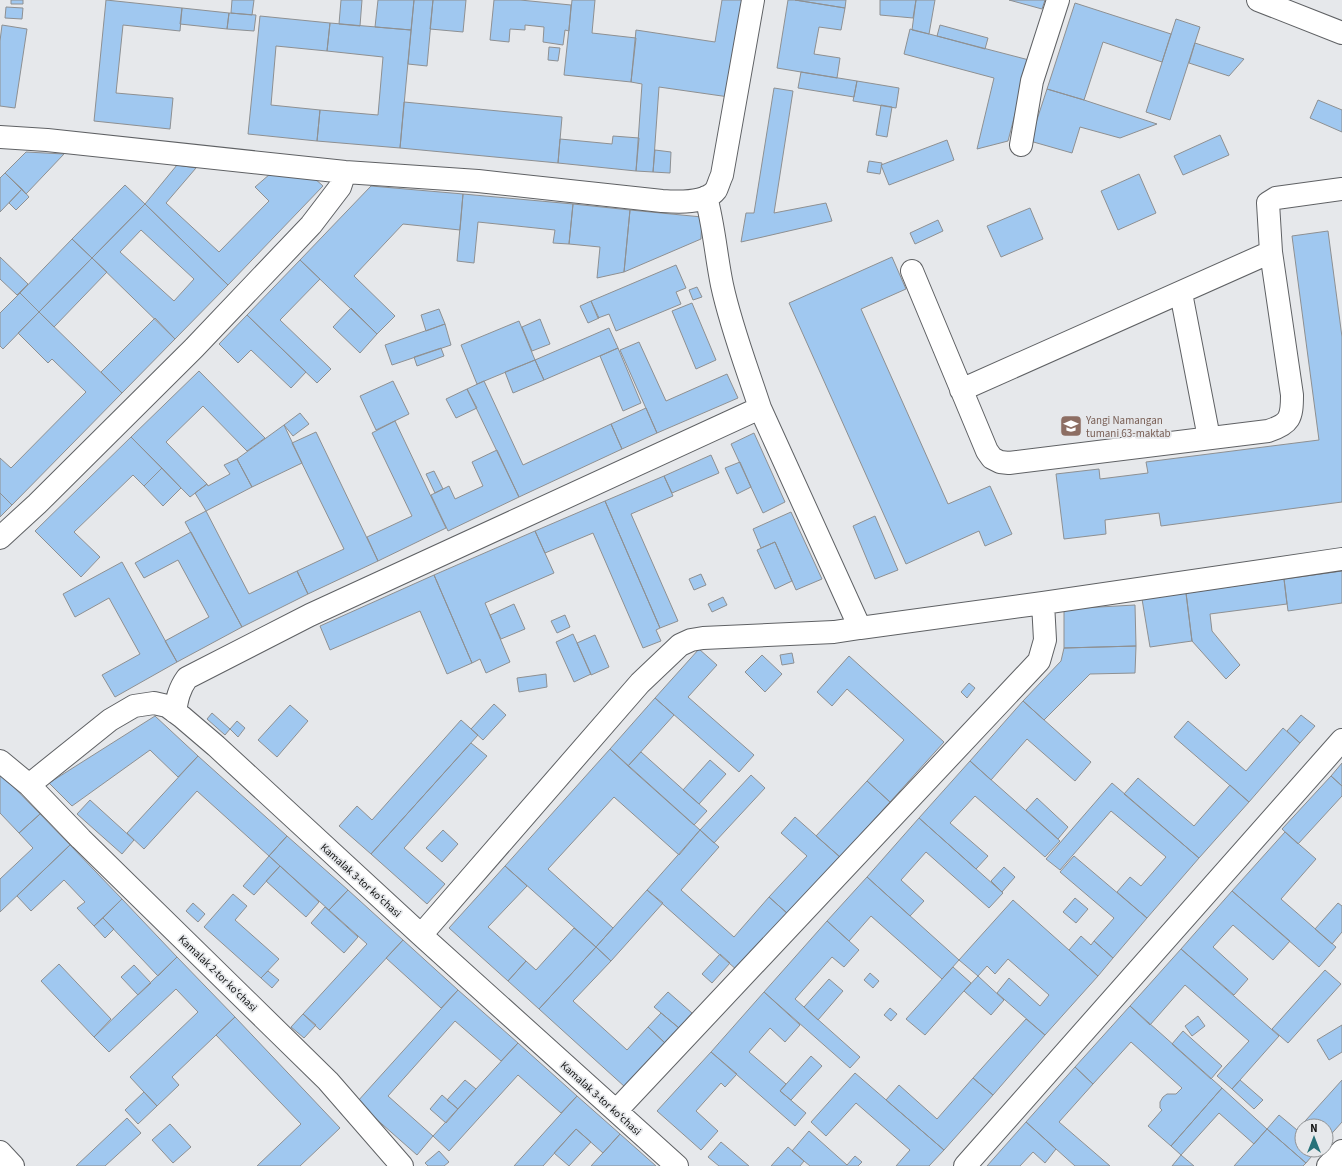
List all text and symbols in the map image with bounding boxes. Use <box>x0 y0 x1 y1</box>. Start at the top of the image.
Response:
school or university icon: Yangi Namangan tumani 63-maktab <box>1058 413 1084 439</box>
place label: Yangi Namangan tumani 63-maktab <box>1085 413 1171 441</box>
street label: Kamalak 3-tor koʻchasi <box>317 840 404 921</box>
street label: Kamalak 2-tor koʻchasi <box>175 932 260 1015</box>
street label: Kamalak 3-tor koʻchasi <box>557 1058 644 1139</box>
north arrow <box>1294 1118 1334 1158</box>
text: N <box>1310 1121 1318 1136</box>

